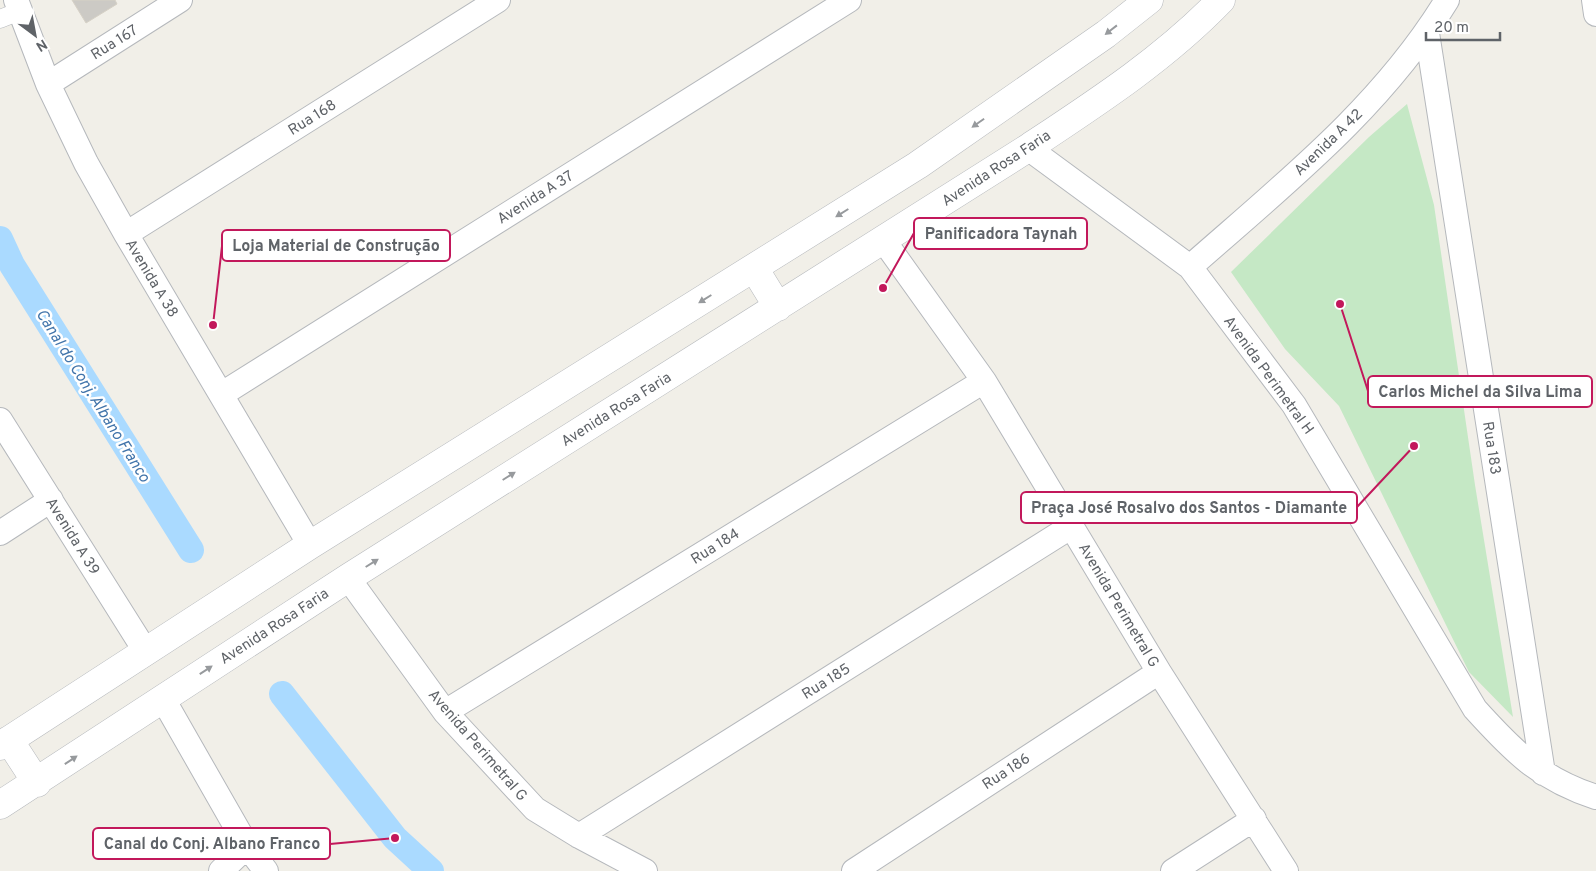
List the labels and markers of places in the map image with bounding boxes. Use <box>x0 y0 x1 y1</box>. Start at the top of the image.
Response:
callout: Panificadora Taynah <box>914 218 1087 249</box>
callout: Loja Material de Construção <box>222 230 450 261</box>
callout: Carlos Michel da Silva Lima <box>1368 376 1592 407</box>
callout: Praça José Rosalvo dos Santos - Diamante <box>1021 492 1357 523</box>
callout: Canal do Conj. Albano Franco <box>93 828 330 859</box>

